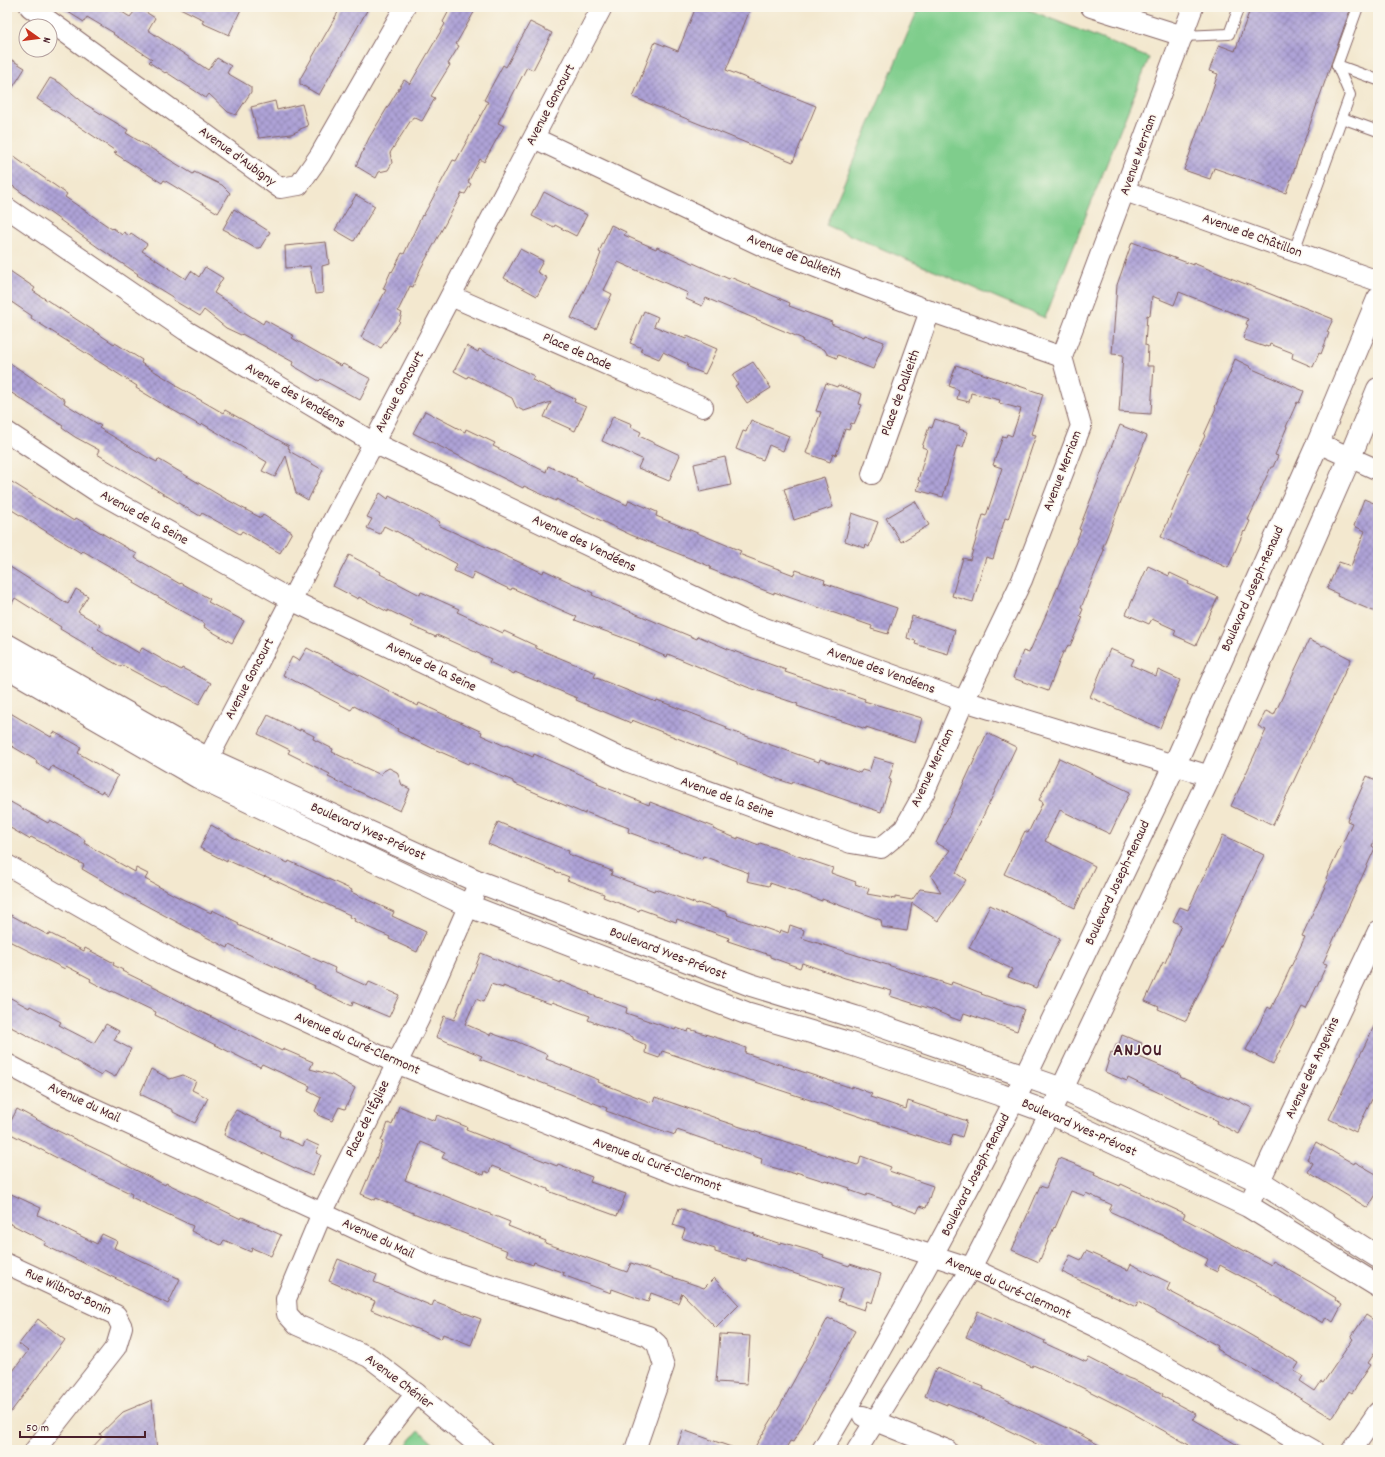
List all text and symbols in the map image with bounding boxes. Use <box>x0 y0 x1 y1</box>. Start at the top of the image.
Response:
north arrow <box>18 18 58 58</box>
text: N <box>37 35 54 45</box>
street label: Avenue Goncourt <box>521 61 581 149</box>
street label: Avenue Merriam <box>1115 112 1163 198</box>
street label: Avenue d'Aubigny <box>194 122 280 192</box>
street label: Avenue de Châtillon <box>1199 209 1305 263</box>
street label: Avenue de Dalkeith <box>744 229 844 285</box>
street label: Place de Dade <box>539 328 615 376</box>
street label: Place de Dalkeith <box>876 347 926 439</box>
street label: Avenue Goncourt <box>370 348 430 436</box>
street label: Avenue des Vendéens <box>241 358 349 434</box>
street label: Avenue Merriam <box>1038 428 1088 514</box>
street label: Avenue de la Seine <box>96 485 192 551</box>
street label: Avenue des Vendéens <box>528 510 640 578</box>
street label: Boulevard Joseph-Renaud <box>1216 523 1290 655</box>
street label: Avenue Goncourt <box>220 635 280 723</box>
street label: Avenue de la Seine <box>383 637 479 697</box>
street label: Avenue des Vendéens <box>824 642 938 700</box>
street label: Avenue Merriam <box>906 725 960 811</box>
street label: Avenue de la Seine <box>677 772 777 824</box>
street label: Boulevard Yves-Prévost <box>307 798 429 866</box>
street label: Boulevard Joseph-Renaud <box>1080 817 1156 949</box>
street label: Boulevard Yves-Prévost <box>606 922 730 986</box>
street label: Avenue du Curé-Clermont <box>291 1007 423 1081</box>
street label: Avenue des Angevins <box>1281 1014 1345 1122</box>
district label: ANJOU <box>1113 1039 1163 1064</box>
street label: Avenue du Mail <box>44 1077 124 1129</box>
street label: Place de l'Église <box>341 1077 395 1161</box>
street label: Boulevard Yves-Prévost <box>1018 1094 1140 1162</box>
street label: Boulevard Joseph-Renaud <box>936 1110 1016 1240</box>
street label: Avenue du Curé-Clermont <box>590 1132 724 1198</box>
street label: Avenue du Mail <box>338 1213 418 1265</box>
street label: Avenue du Curé-Clermont <box>942 1251 1074 1325</box>
street label: Rue Wilbrod-Bonin <box>21 1263 115 1321</box>
street label: Avenue Chénier <box>361 1350 438 1415</box>
scale bar <box>20 1413 145 1439</box>
text: 50 m <box>26 1420 49 1437</box>

